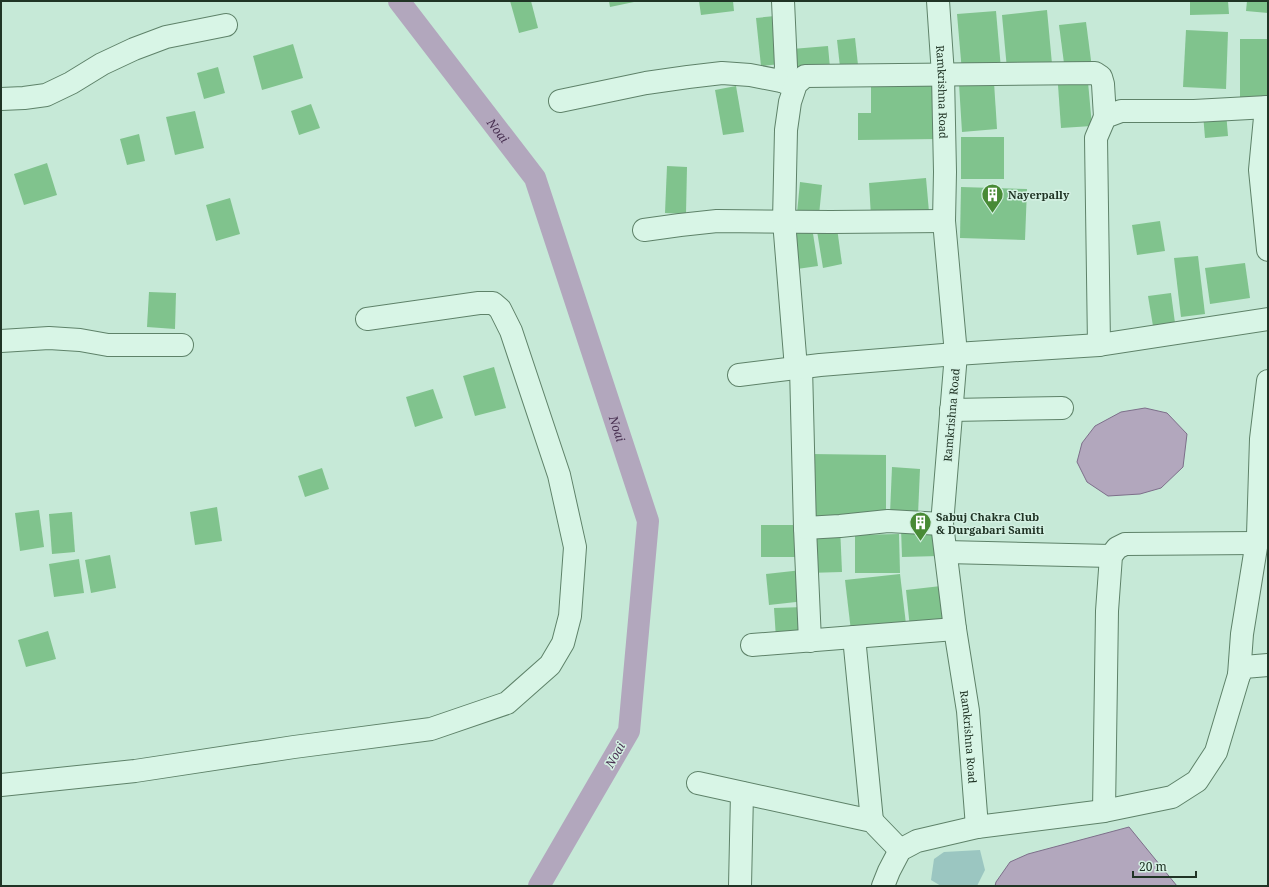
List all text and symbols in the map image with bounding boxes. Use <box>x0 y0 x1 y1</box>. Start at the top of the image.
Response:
street label: Ramkrishna Road <box>933 45 952 139</box>
water label: Noai <box>483 114 513 146</box>
building icon: Nayerpally <box>980 181 1006 214</box>
place label: Nayerpally <box>1008 187 1070 202</box>
street label: Ramkrishna Road <box>939 368 963 462</box>
water label: Noai <box>605 412 630 444</box>
building icon: Sabuj Chakra Club & Durgabari Samiti <box>907 509 933 542</box>
place label: Sabuj Chakra Club & Durgabari Samiti <box>936 509 1044 537</box>
street label: Ramkrishna Road <box>957 689 981 784</box>
water label: Noai <box>600 739 629 772</box>
scale bar <box>1133 853 1196 879</box>
text: 20 m <box>1139 858 1167 875</box>

